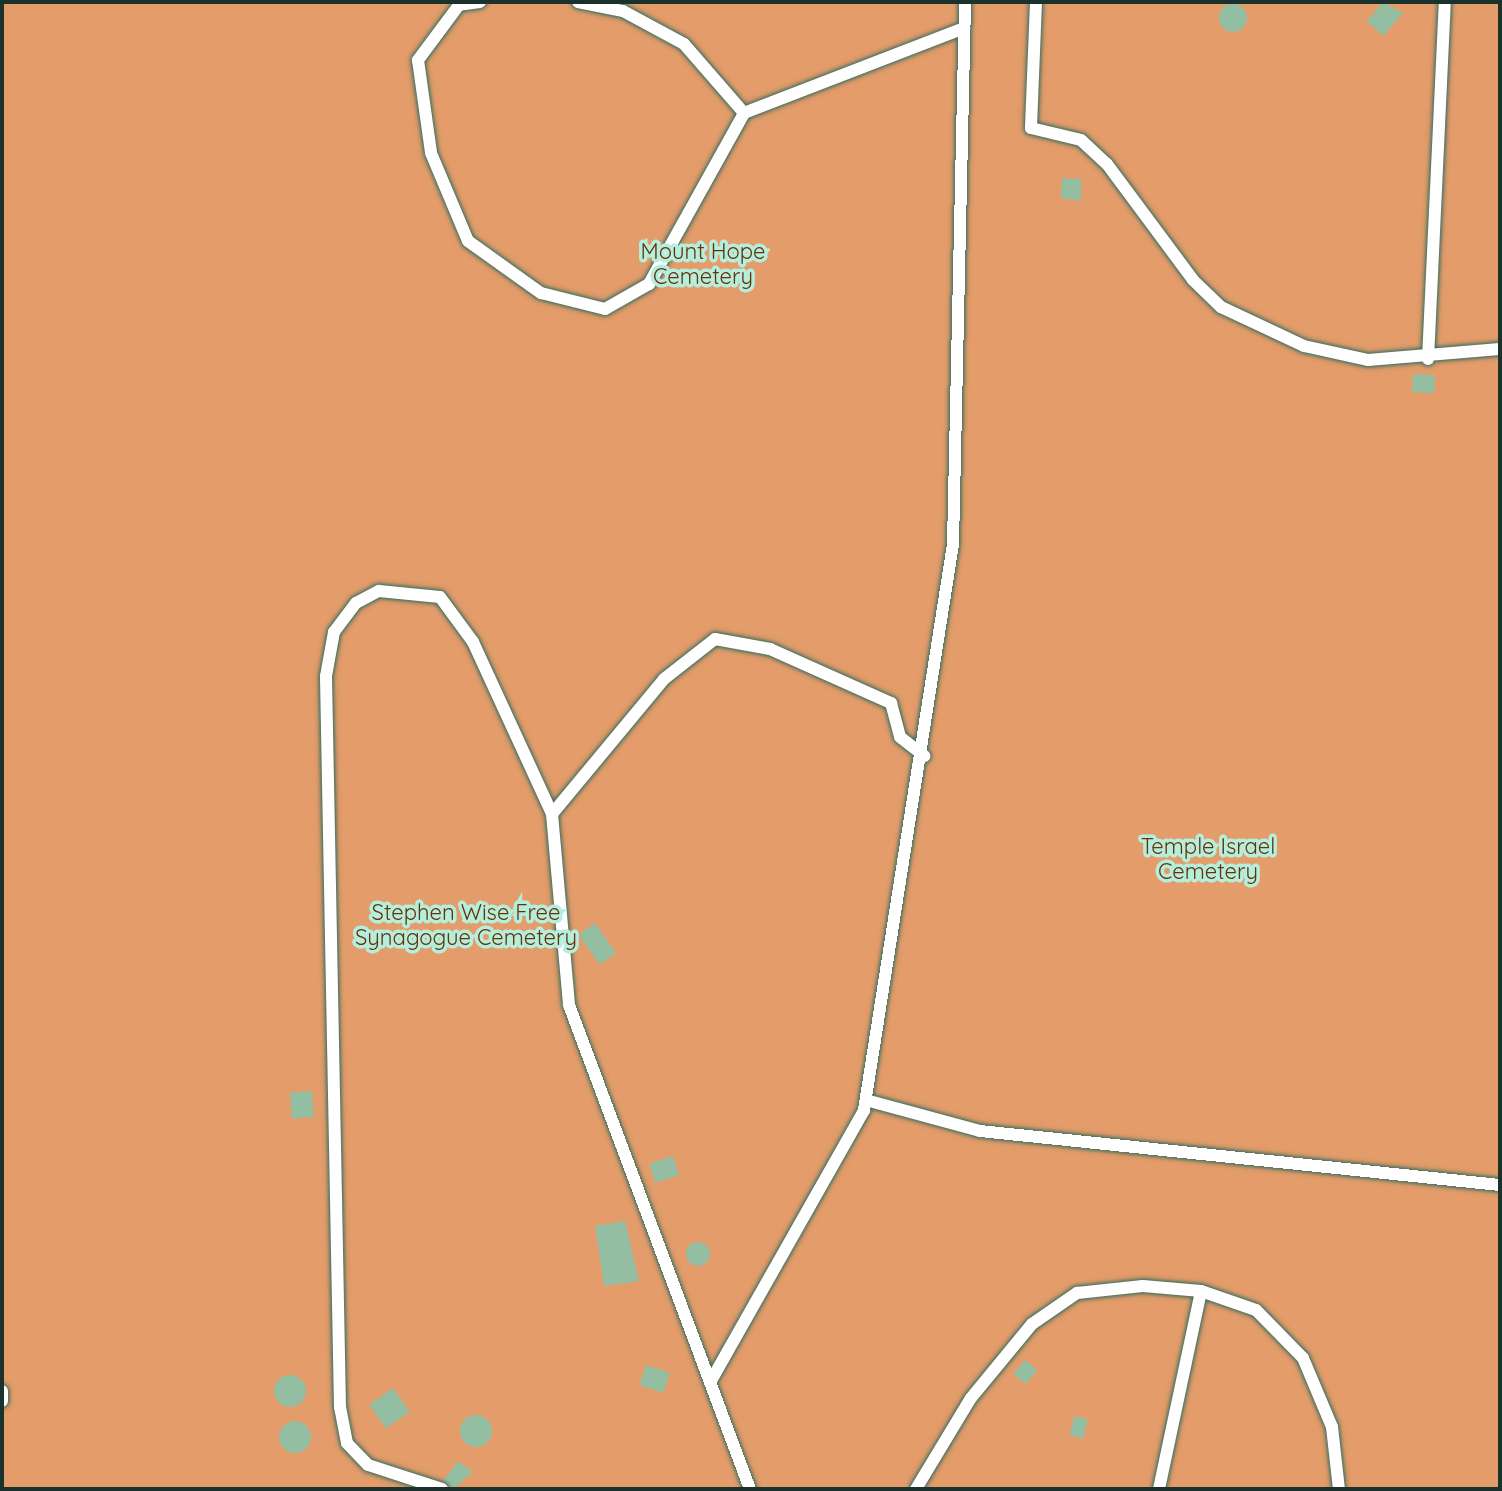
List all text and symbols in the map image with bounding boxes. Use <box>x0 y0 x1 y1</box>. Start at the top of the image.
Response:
park label: Mount Hope Cemetery <box>640 238 766 290</box>
park label: Temple Israel Cemetery <box>1141 833 1275 884</box>
park label: Stephen Wise Free Synagogue Cemetery <box>355 899 577 950</box>

